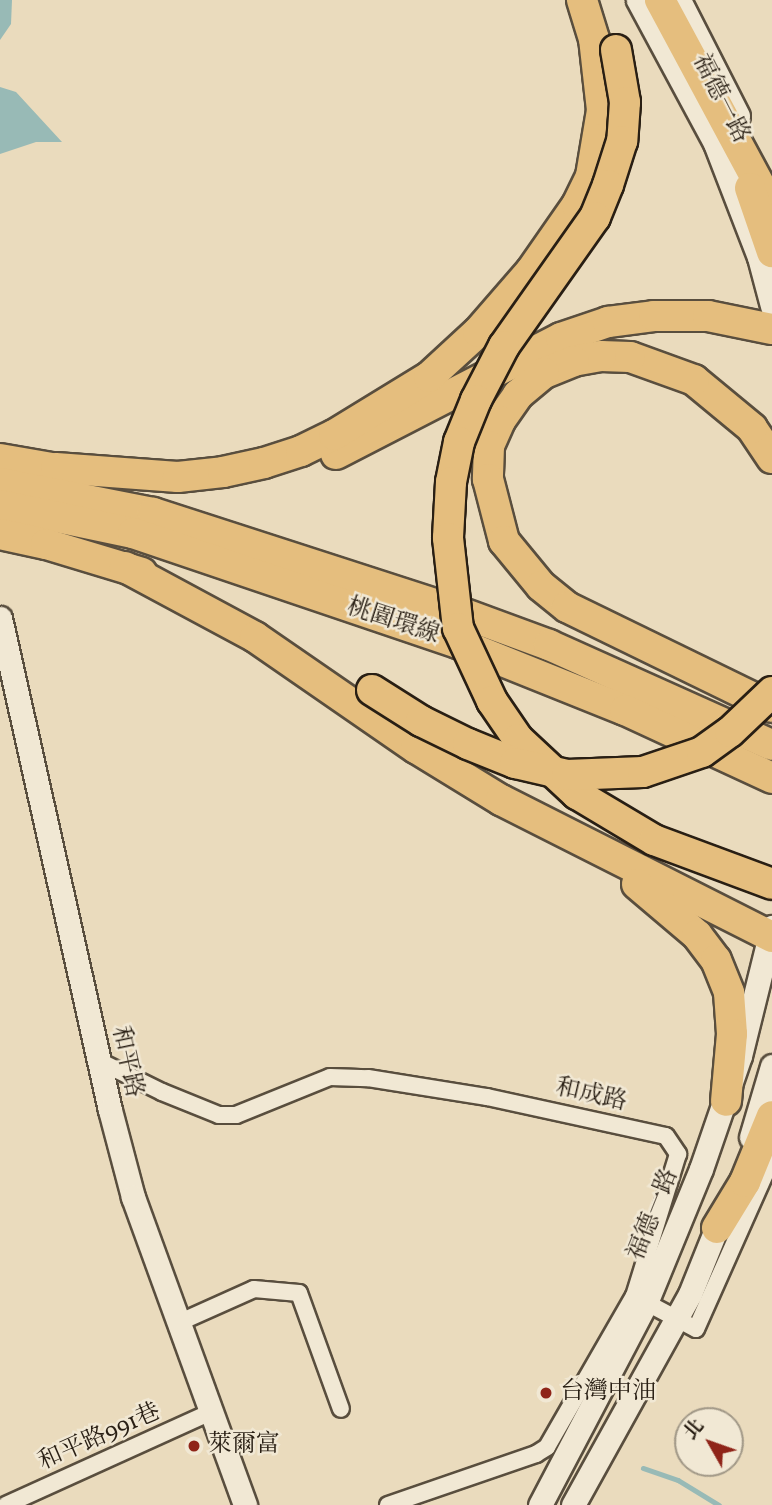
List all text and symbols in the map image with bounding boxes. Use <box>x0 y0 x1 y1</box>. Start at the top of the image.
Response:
street label: 福德一路 <box>685 50 755 148</box>
street label: 桃園環線 <box>343 593 443 651</box>
street label: 和平路 <box>104 1024 148 1100</box>
street label: 和成路 <box>553 1074 629 1118</box>
street label: 福德一路 <box>623 1165 685 1265</box>
place label: 台灣中油 <box>560 1379 656 1407</box>
marker: 台灣中油 <box>538 1385 554 1401</box>
street label: 和平路991巷 <box>35 1398 165 1478</box>
north arrow <box>674 1407 744 1477</box>
text: 北 <box>678 1414 711 1445</box>
place label: 萊爾富 <box>208 1432 280 1460</box>
marker: 萊爾富 <box>186 1438 202 1454</box>

